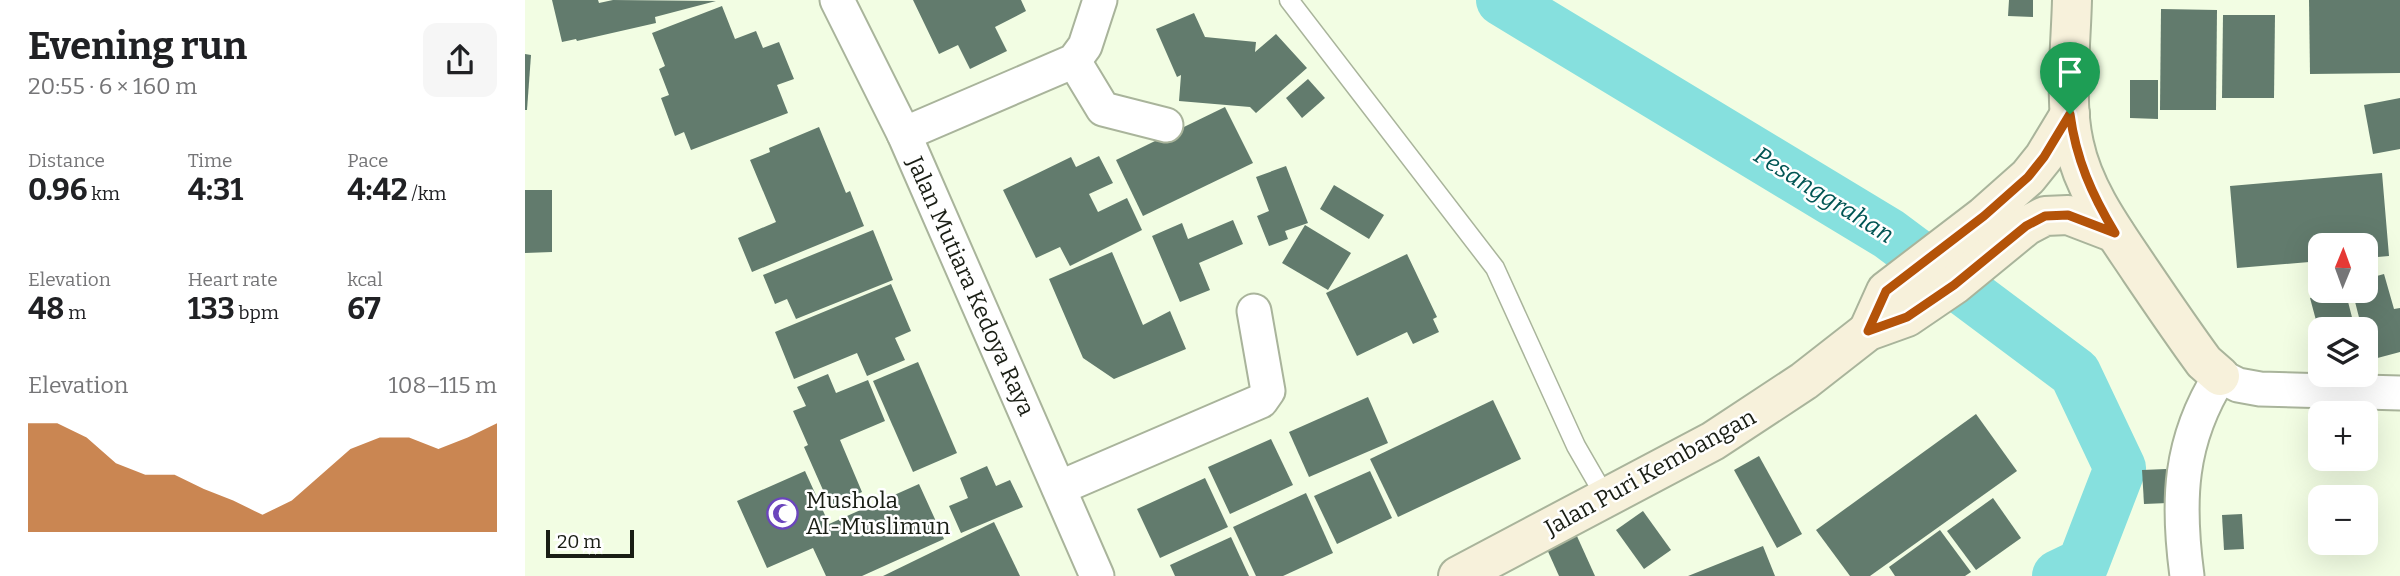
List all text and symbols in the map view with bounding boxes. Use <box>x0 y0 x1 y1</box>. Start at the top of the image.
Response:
text: Evening run <box>28 23 247 69</box>
button: share <box>423 23 497 97</box>
pin <box>2040 42 2100 114</box>
icon: arrive <box>2051 53 2089 91</box>
text: 20:55 · 6 × 160 m <box>28 72 197 100</box>
water label: Pesanggrahan <box>1749 141 1899 249</box>
text: Distance <box>28 149 105 172</box>
text: Time <box>188 149 233 172</box>
text: Pace <box>347 149 388 172</box>
street label: Jalan Mutiara Kedoya Raya <box>901 151 1041 420</box>
text: 0.96 <box>28 172 88 208</box>
text: 4:31 <box>188 172 243 208</box>
text: 4:42 <box>347 172 408 208</box>
text: km <box>88 182 120 205</box>
text: /km <box>408 182 446 205</box>
north arrow <box>2308 233 2378 303</box>
map controls <box>2308 233 2378 555</box>
text: Elevation <box>28 268 111 291</box>
text: Heart rate <box>188 268 278 291</box>
text: kcal <box>347 268 383 291</box>
text: 48 <box>28 291 64 327</box>
text: 133 <box>188 291 235 327</box>
text: 67 <box>347 291 381 327</box>
text: m <box>64 301 86 324</box>
text: bpm <box>235 301 279 324</box>
button: layers <box>2308 317 2378 387</box>
text: Elevation <box>28 371 128 399</box>
text: 108–115 m <box>388 371 497 399</box>
button: + <box>2308 401 2378 471</box>
street label: Jalan Puri Kembangan <box>1539 402 1761 542</box>
button: − <box>2308 485 2378 555</box>
place label: Mushola AI-Muslimun <box>806 486 951 540</box>
mosque icon: Mushola AI-Muslimun <box>766 496 800 530</box>
scale bar <box>546 527 633 559</box>
text: 20 m <box>557 530 601 553</box>

